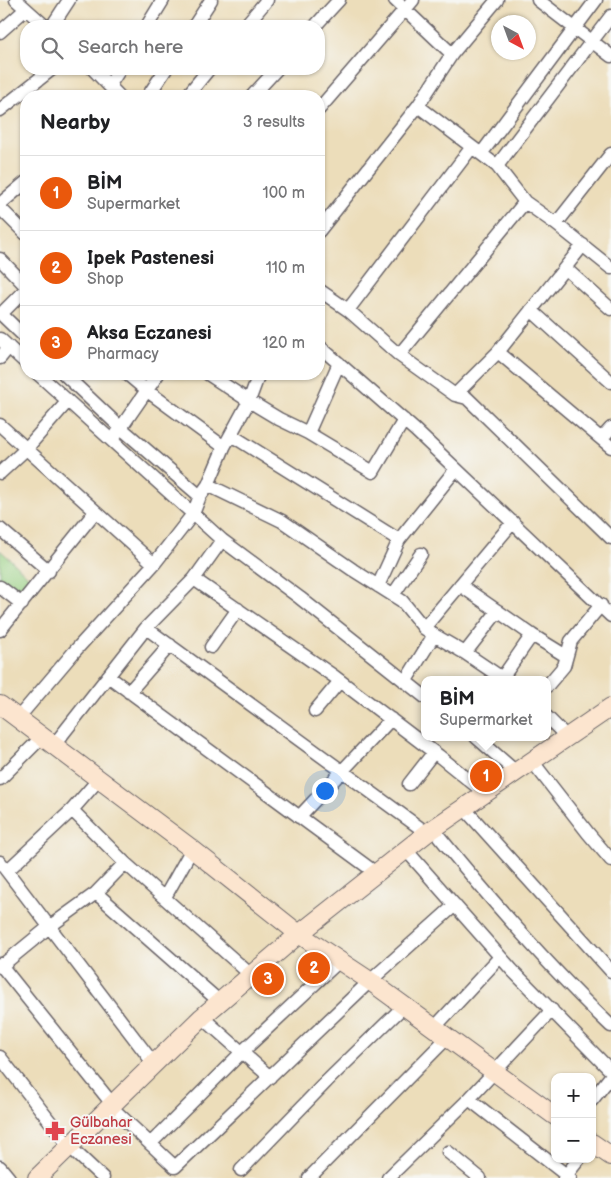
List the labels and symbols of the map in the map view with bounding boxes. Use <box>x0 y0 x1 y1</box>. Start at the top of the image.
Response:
north arrow <box>491 15 536 60</box>
pin: 1 <box>470 757 502 795</box>
your location <box>312 778 338 804</box>
pin: 2 <box>298 949 330 987</box>
pin: 3 <box>252 960 284 998</box>
place label: Gülbahar Eczanesi <box>70 1113 133 1149</box>
pharmacy icon: Gülbahar Eczanesi <box>44 1120 66 1142</box>

